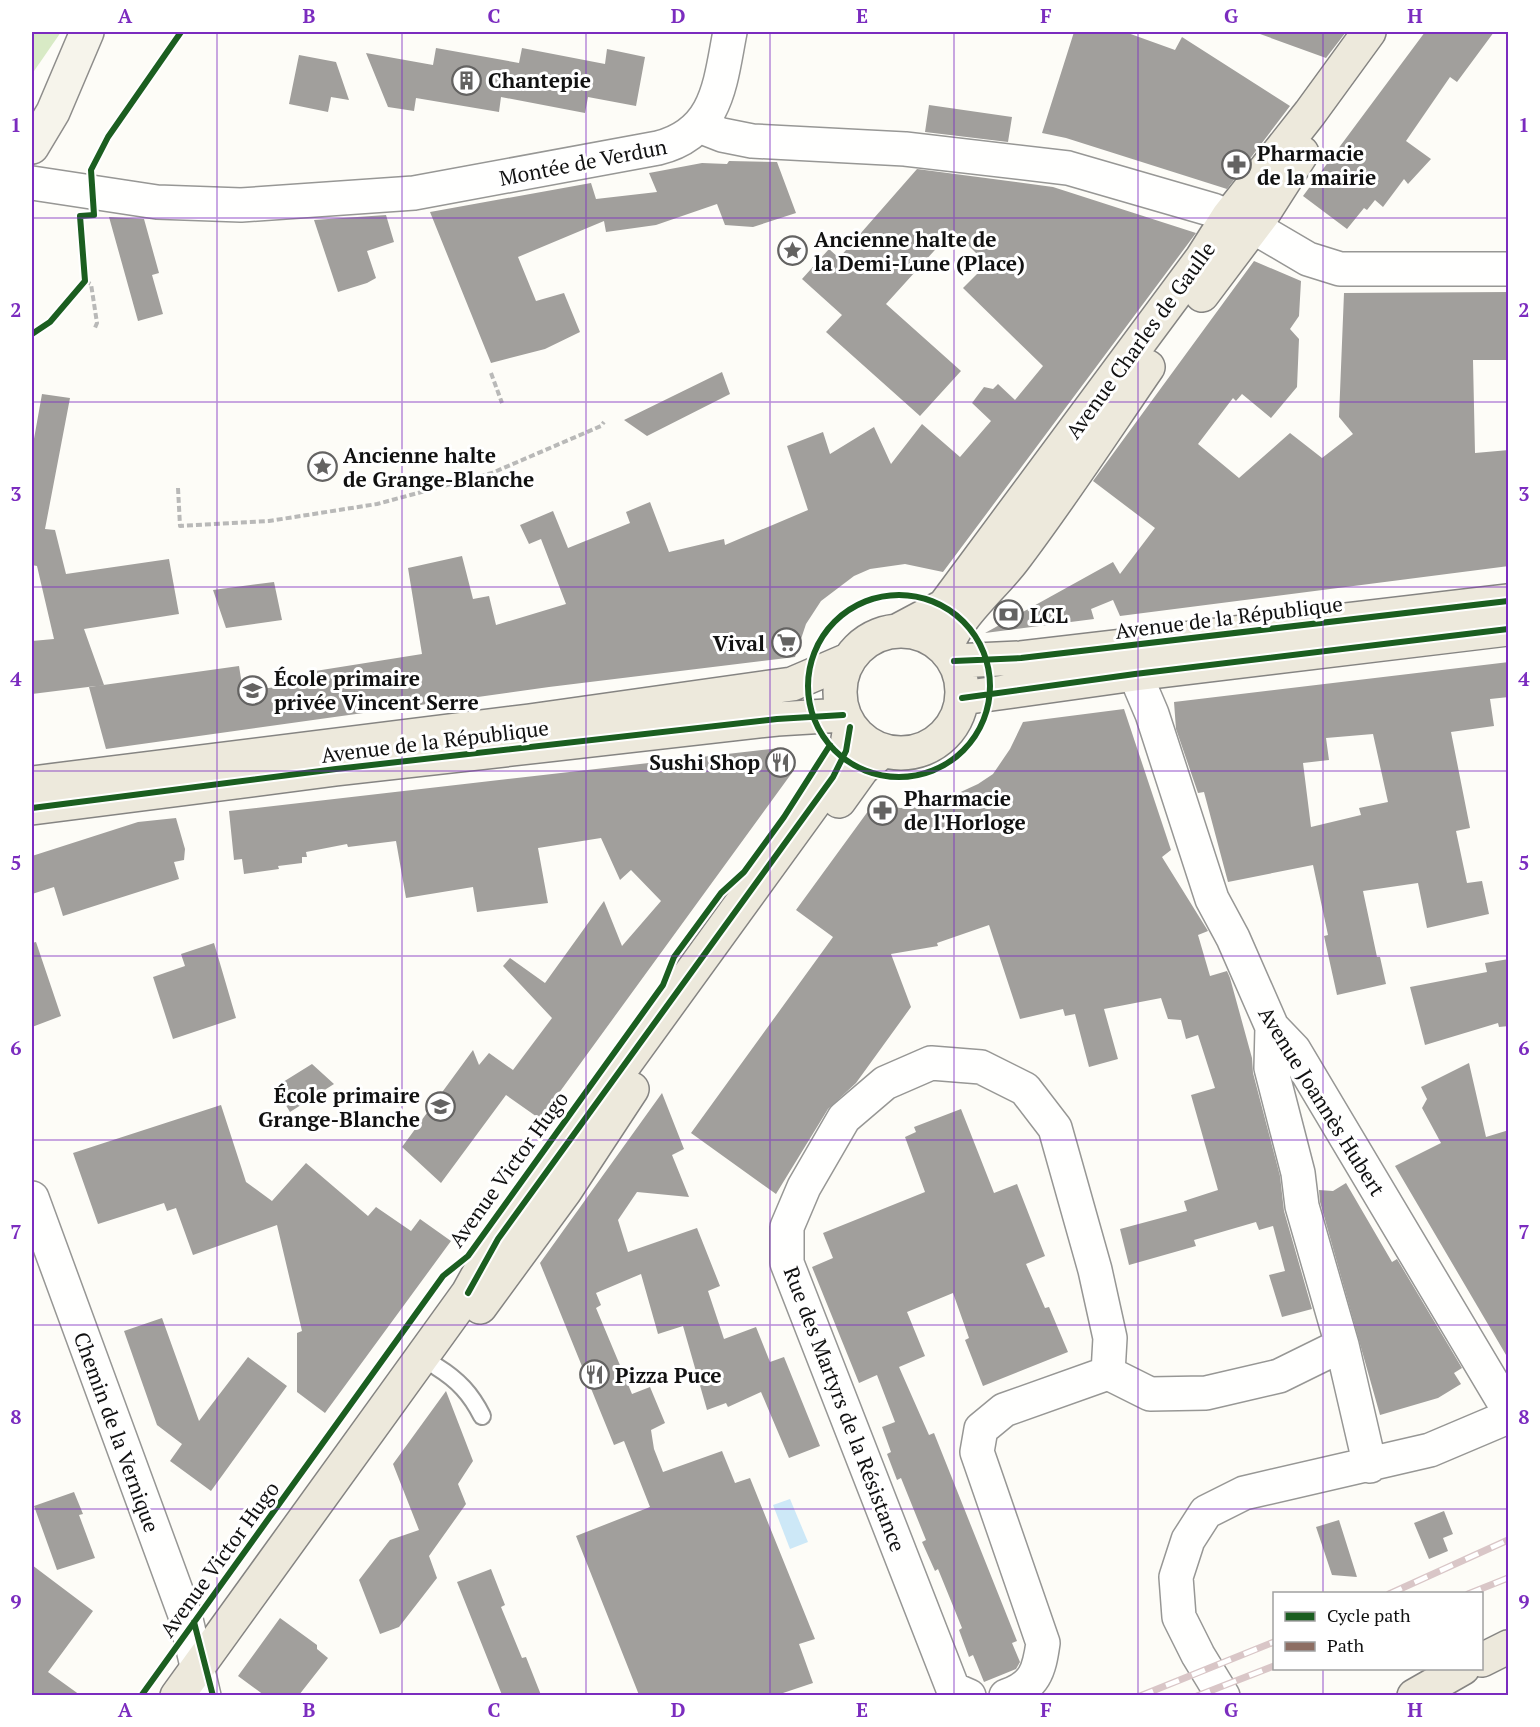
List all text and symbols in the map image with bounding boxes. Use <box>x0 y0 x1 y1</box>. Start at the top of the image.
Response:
text: A <box>118 2 133 29</box>
text: B <box>303 2 316 29</box>
text: C <box>487 2 501 29</box>
text: D <box>671 2 685 29</box>
text: E <box>856 2 868 29</box>
text: F <box>1040 2 1052 29</box>
text: G <box>1224 2 1238 29</box>
text: H <box>1407 2 1423 29</box>
building icon: Chantepie <box>451 64 483 96</box>
place label: Chantepie <box>488 66 591 94</box>
text: 1 <box>10 111 22 138</box>
text: 1 <box>1518 111 1530 138</box>
street label: Montée de Verdun <box>497 132 670 192</box>
place label: Pharmacie de la mairie <box>1257 139 1376 191</box>
pharmacy icon: Pharmacie de la mairie <box>1220 149 1252 181</box>
place label: Ancienne halte de la Demi-Lune (Place) <box>814 225 1025 277</box>
place icon: Ancienne halte de la Demi-Lune (Place) <box>777 235 809 267</box>
street label: Avenue Charles de Gaulle <box>1059 236 1221 444</box>
text: 2 <box>10 296 22 323</box>
text: 2 <box>1518 296 1530 323</box>
place label: Ancienne halte de Grange-Blanche <box>343 441 534 493</box>
place icon: Ancienne halte de Grange-Blanche <box>306 451 338 483</box>
text: 3 <box>10 480 22 507</box>
text: 3 <box>1518 480 1530 507</box>
street label: Avenue de la République <box>1114 589 1344 645</box>
bank icon: LCL <box>993 599 1025 631</box>
place label: LCL <box>1030 601 1068 629</box>
supermarket icon: Vival <box>770 627 802 659</box>
place label: Vival <box>713 629 765 657</box>
place label: École primaire privée Vincent Serre <box>274 664 479 716</box>
text: 4 <box>10 665 22 692</box>
text: 4 <box>1518 665 1530 692</box>
school or university icon: École primaire privée Vincent Serre <box>237 674 269 706</box>
street label: Avenue de la République <box>320 713 550 769</box>
restaurant icon: Sushi Shop <box>765 746 797 778</box>
place label: Sushi Shop <box>649 748 760 776</box>
place label: Pharmacie de l'Horloge <box>904 784 1026 836</box>
pharmacy icon: Pharmacie de l'Horloge <box>867 794 899 826</box>
text: 5 <box>10 849 22 876</box>
text: 5 <box>1518 849 1530 876</box>
street label: Avenue Joannès Hubert <box>1252 1001 1392 1201</box>
text: 6 <box>10 1034 22 1061</box>
text: 6 <box>1518 1034 1530 1061</box>
place label: École primaire Grange-Blanche <box>258 1081 420 1133</box>
street label: Avenue Victor Hugo <box>442 1085 574 1253</box>
school or university icon: École primaire Grange-Blanche <box>425 1091 457 1123</box>
text: 7 <box>10 1218 22 1245</box>
text: 7 <box>1518 1218 1530 1245</box>
street label: Rue des Martyrs de la Résistance <box>778 1262 912 1556</box>
street label: Chemin de la Vernique <box>68 1328 166 1536</box>
restaurant icon: Pizza Puce <box>578 1359 610 1391</box>
place label: Pizza Puce <box>615 1361 722 1389</box>
text: 8 <box>10 1403 22 1430</box>
text: 8 <box>1518 1403 1530 1430</box>
street label: Avenue Victor Hugo <box>153 1475 285 1643</box>
text: 9 <box>10 1588 22 1615</box>
text: 9 <box>1518 1588 1530 1615</box>
legend <box>1273 1592 1483 1670</box>
text: Cycle path <box>1327 1603 1411 1627</box>
text: Path <box>1327 1633 1364 1657</box>
text: A <box>118 1696 133 1723</box>
text: B <box>303 1696 316 1723</box>
text: C <box>487 1696 501 1723</box>
text: D <box>671 1696 685 1723</box>
text: E <box>856 1696 868 1723</box>
text: F <box>1040 1696 1052 1723</box>
text: G <box>1224 1696 1238 1723</box>
text: H <box>1407 1696 1423 1723</box>

